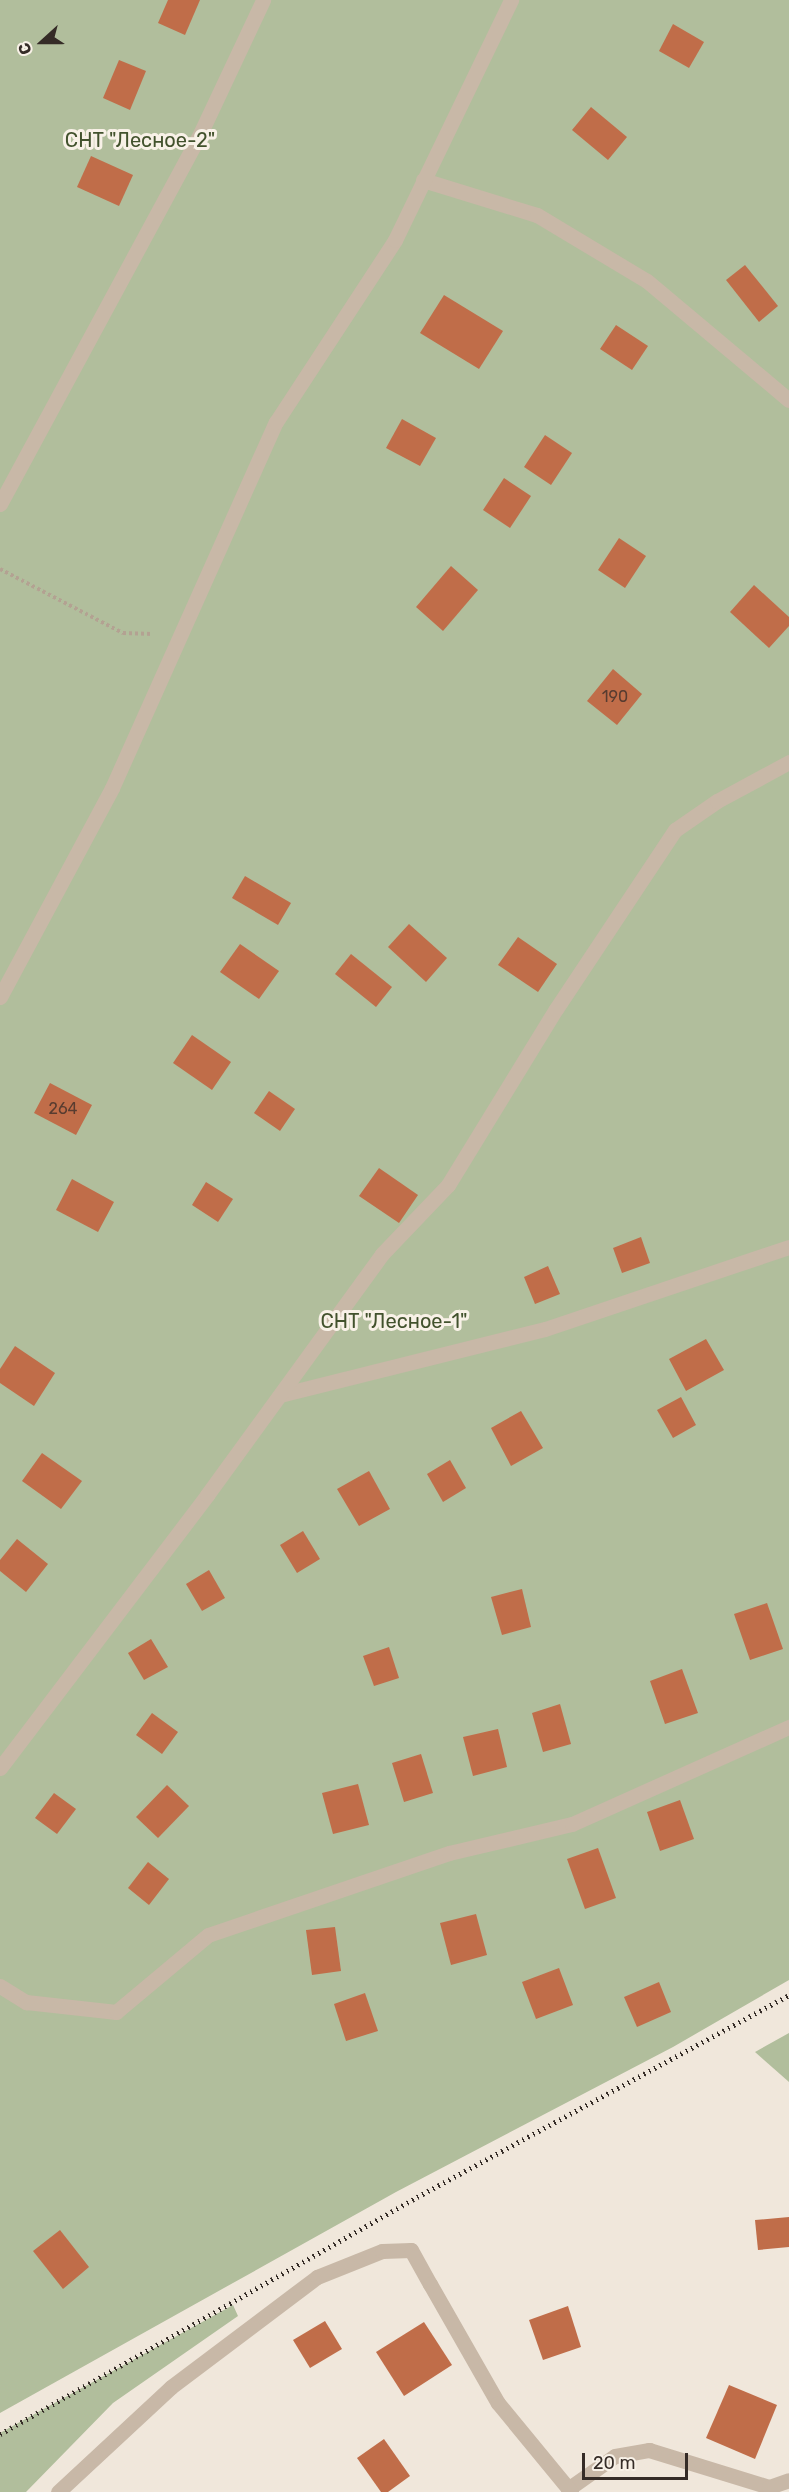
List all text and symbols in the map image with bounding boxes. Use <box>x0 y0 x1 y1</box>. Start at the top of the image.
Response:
north arrow <box>12 12 72 72</box>
text: С <box>14 40 36 57</box>
park label: СНТ "Лесное-2" <box>65 128 215 152</box>
house number: 190 <box>602 687 628 707</box>
house number: 264 <box>49 1099 77 1119</box>
park label: СНТ "Лесное-1" <box>320 1309 468 1333</box>
scale bar <box>585 2441 692 2479</box>
text: 20 m <box>593 2452 635 2474</box>

